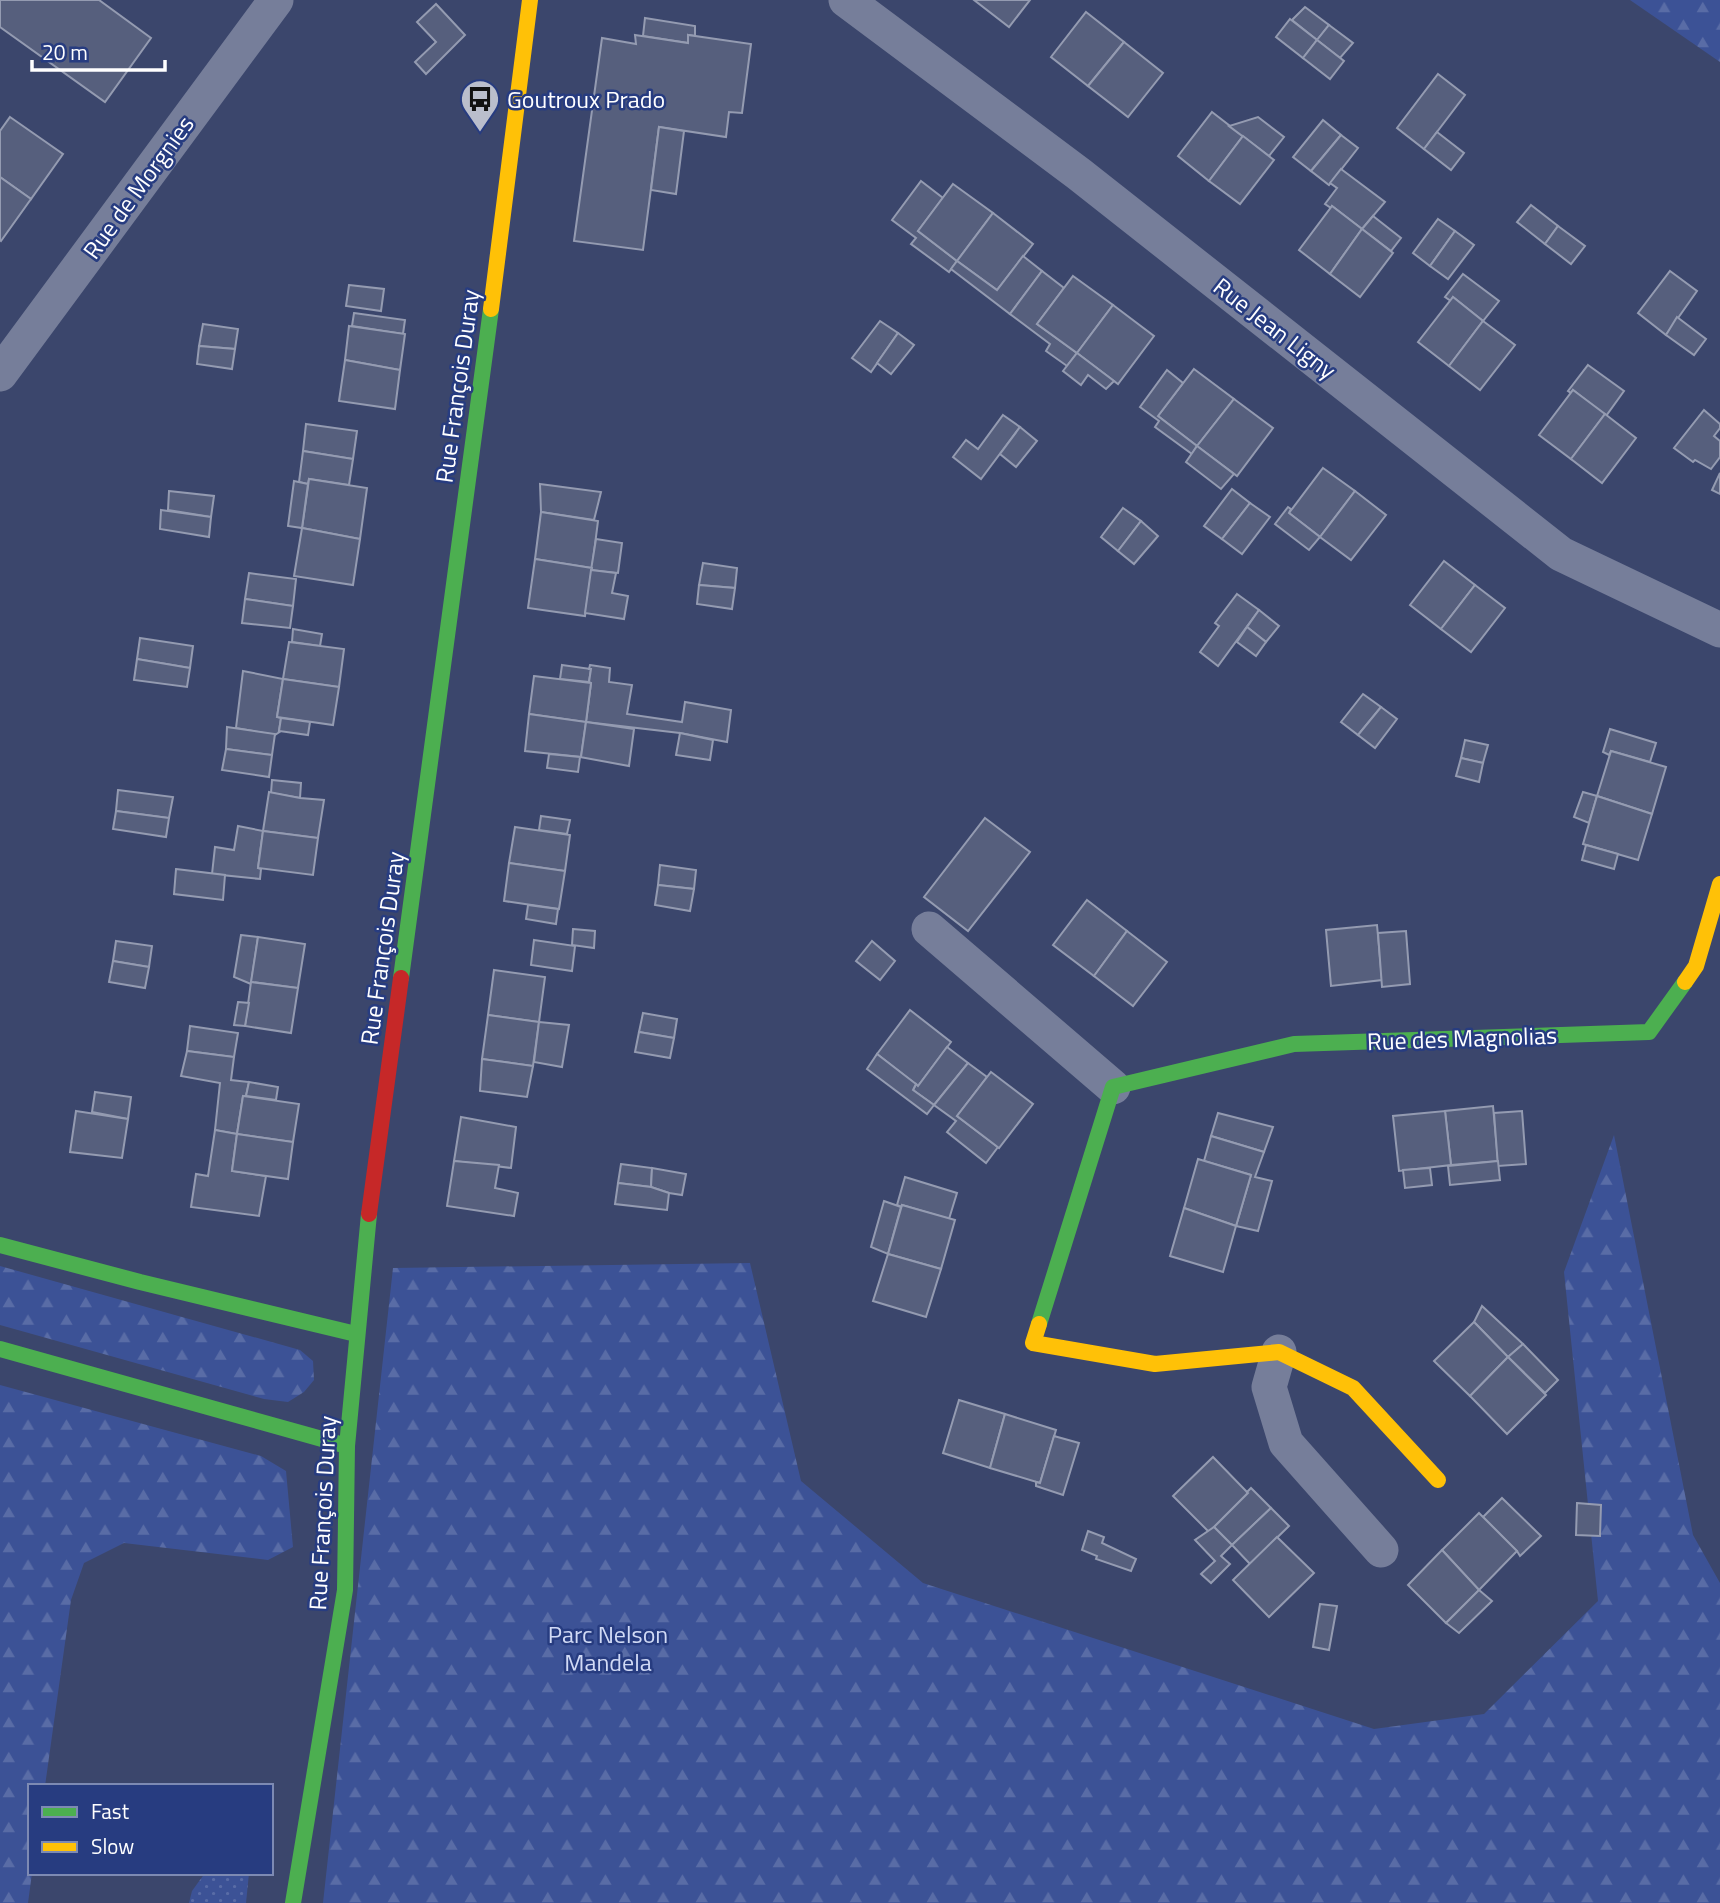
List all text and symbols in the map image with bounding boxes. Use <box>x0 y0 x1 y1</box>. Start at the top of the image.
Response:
scale bar <box>32 28 164 72</box>
text: 20 m <box>42 36 88 68</box>
bus stop icon: Goutroux Prado <box>459 78 501 133</box>
place label: Goutroux Prado <box>507 81 665 117</box>
street label: Rue de Morgnies <box>74 108 202 266</box>
street label: Rue Jean Ligny <box>1206 268 1344 388</box>
street label: Rue François Duray <box>426 287 488 485</box>
street label: Rue François Duray <box>351 849 413 1047</box>
street label: Rue des Magnolias <box>1366 1017 1558 1059</box>
street label: Rue François Duray <box>299 1414 345 1611</box>
park label: Parc Nelson Mandela <box>548 1616 668 1680</box>
legend <box>28 1784 273 1875</box>
text: Fast <box>91 1795 130 1827</box>
text: Slow <box>91 1830 134 1862</box>

